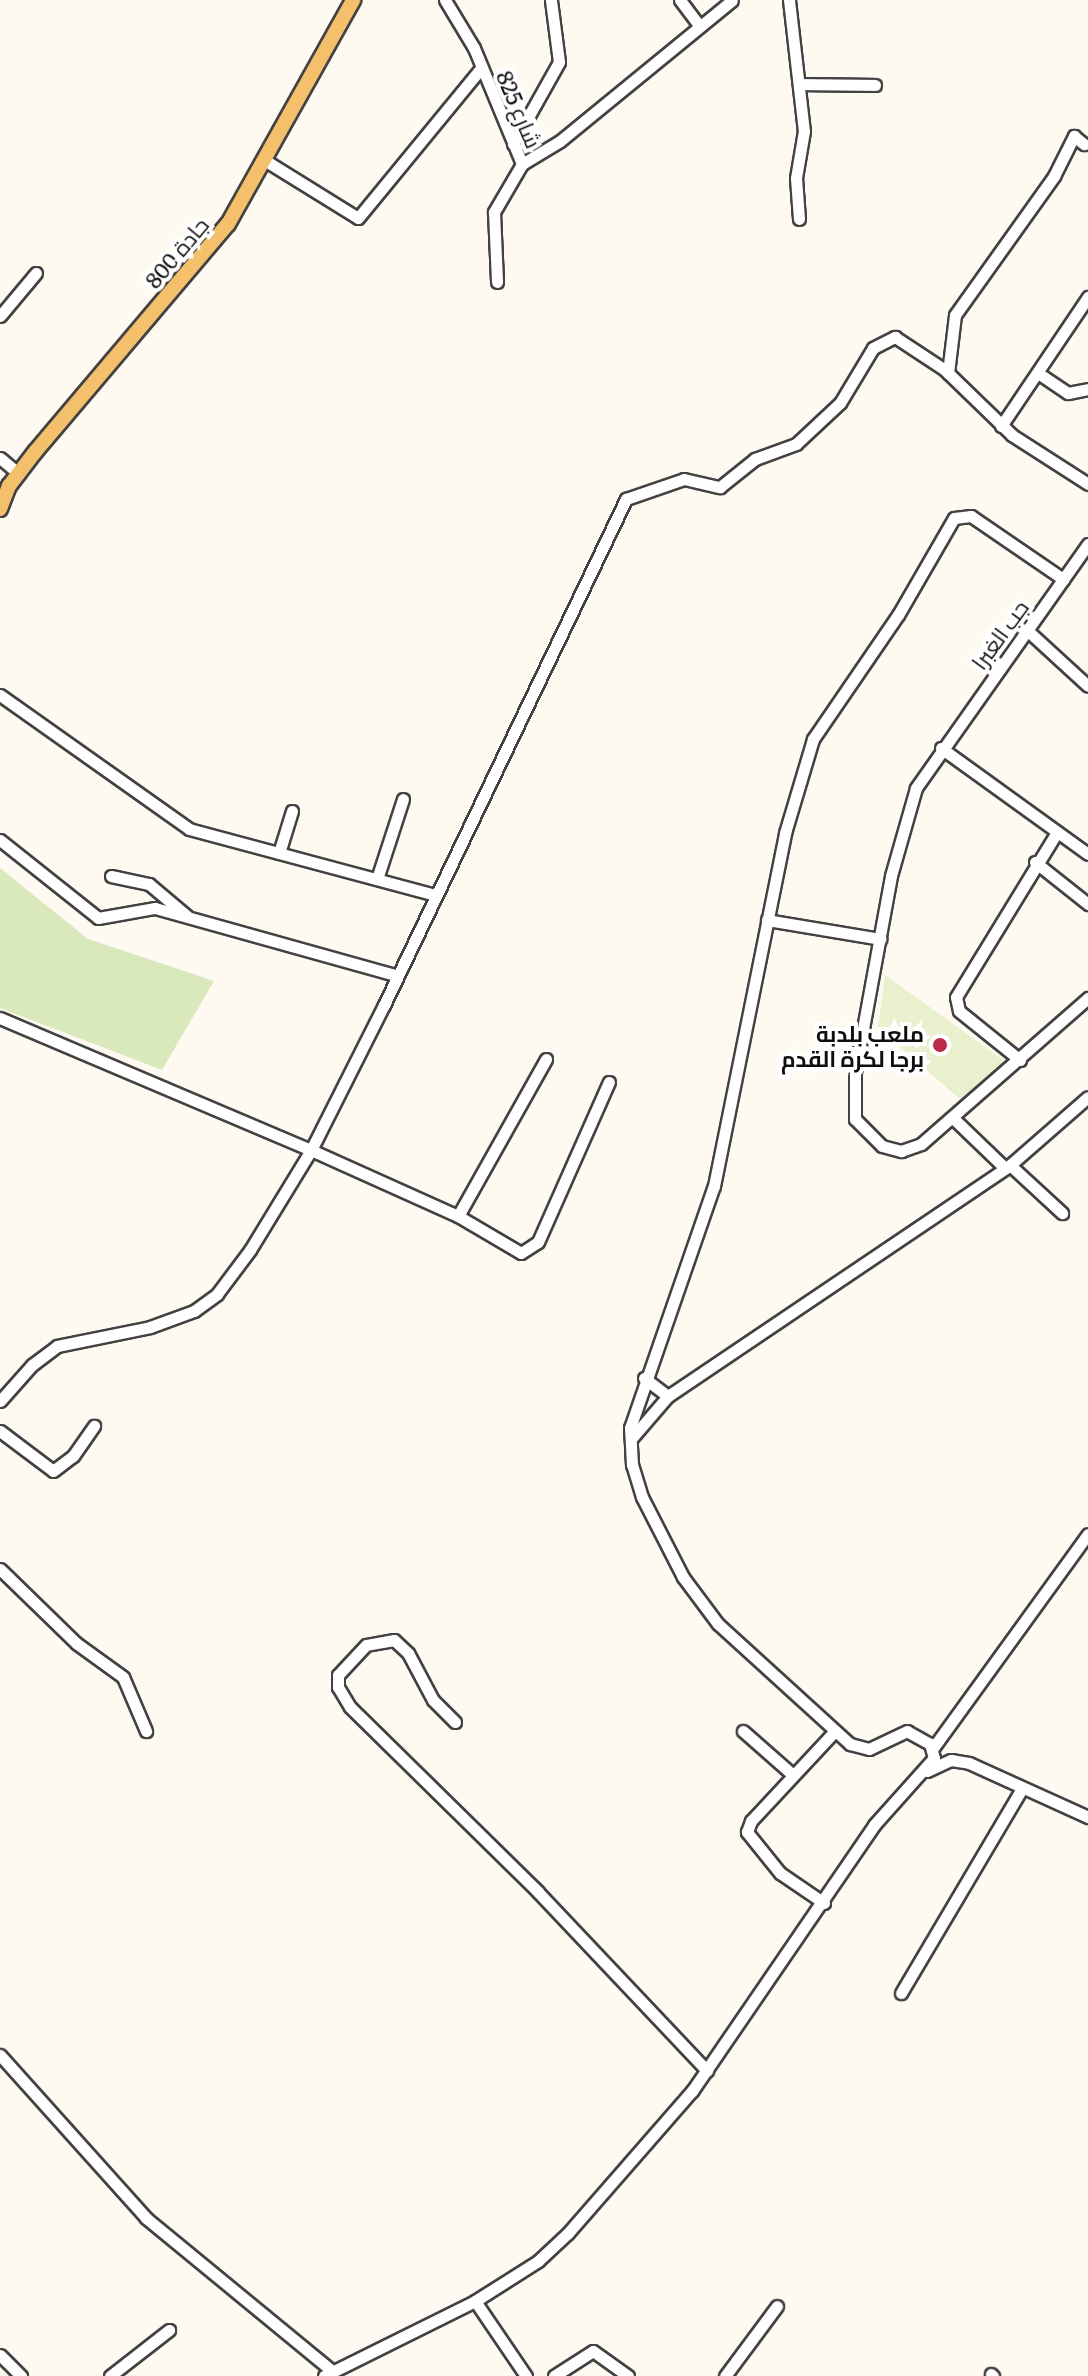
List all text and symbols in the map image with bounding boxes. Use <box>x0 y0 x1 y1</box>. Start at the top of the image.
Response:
street label: شارع 825 <box>492 66 548 152</box>
street label: جادة 800 <box>139 211 213 293</box>
street label: جب الغبرا <box>965 594 1033 674</box>
place label: ملعب بلدبة برجا لكرة القدم <box>781 1019 924 1070</box>
marker: ملعب بلدبة برجا لكرة القدم <box>931 1036 949 1054</box>

